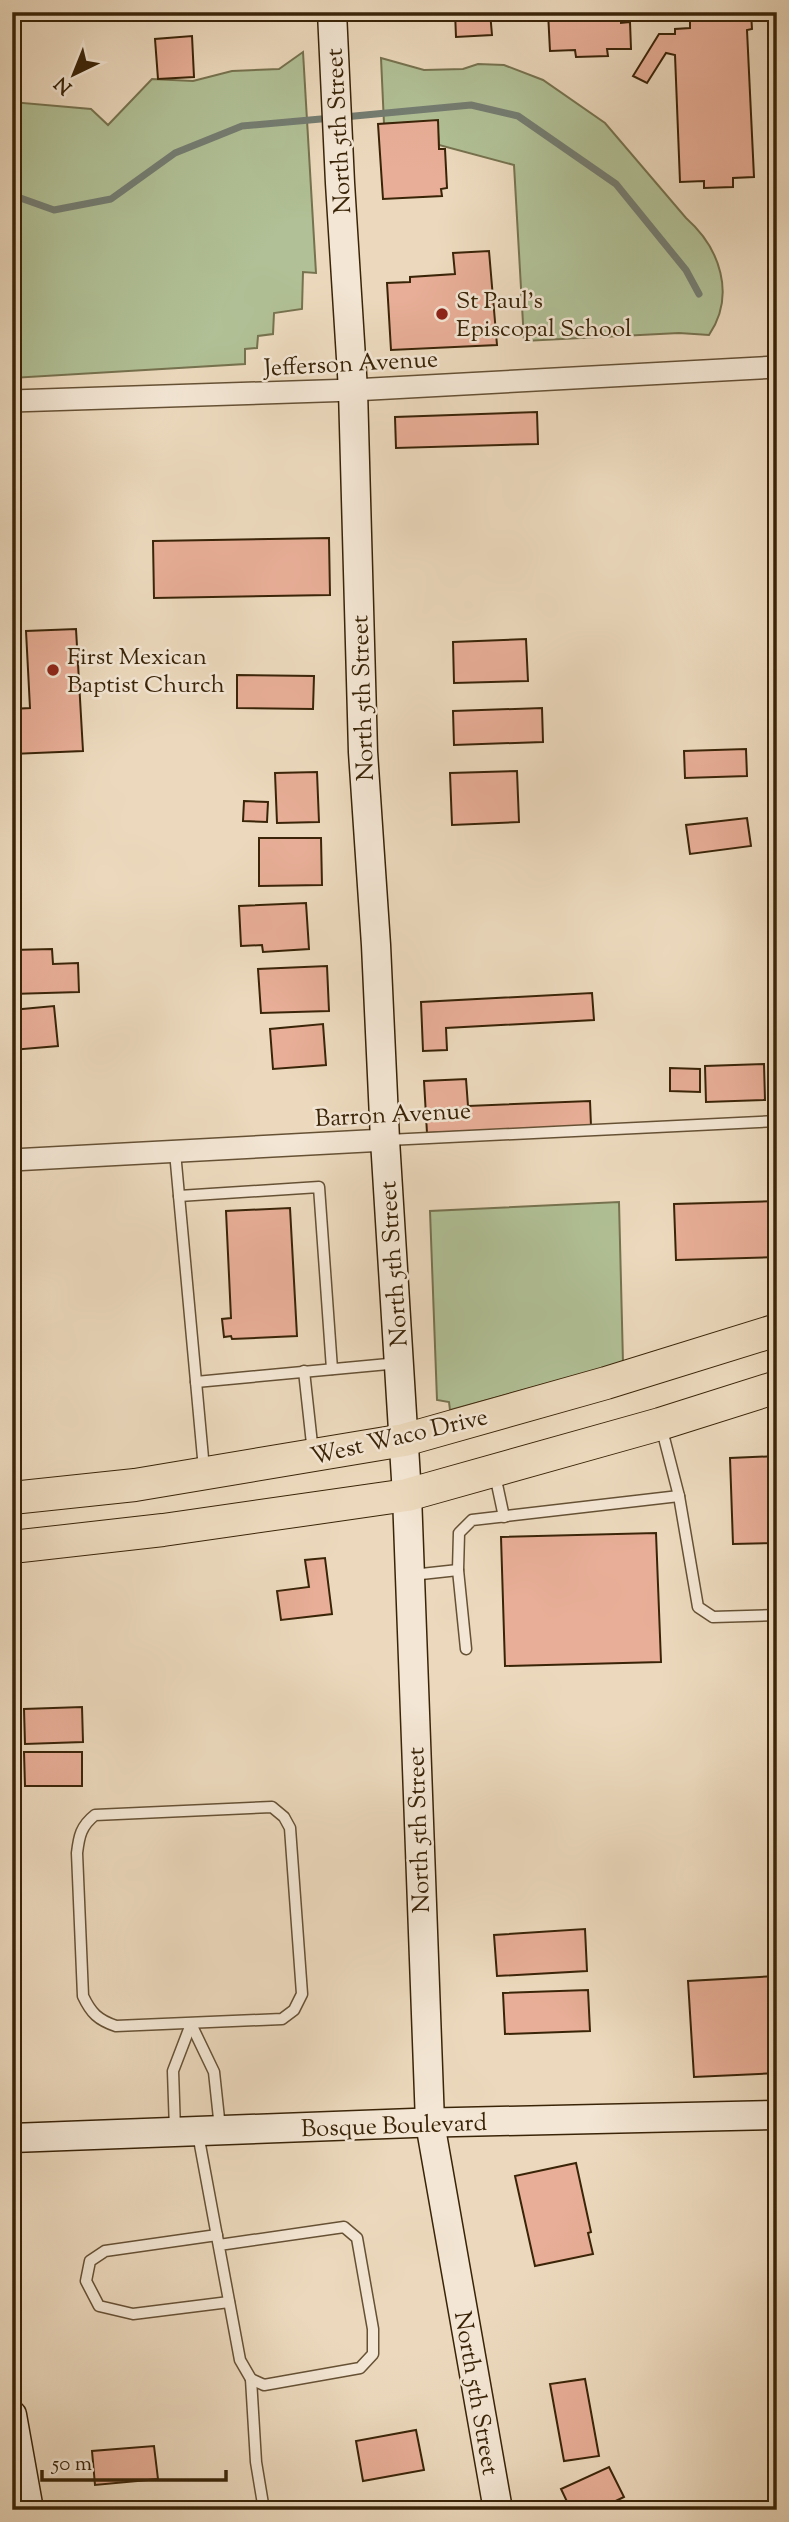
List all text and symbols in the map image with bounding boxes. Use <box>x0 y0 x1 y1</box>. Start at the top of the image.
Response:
north arrow <box>38 38 108 108</box>
street label: North 5th Street <box>319 47 361 215</box>
text: N <box>49 70 79 100</box>
place label: St Paul's Episcopal School <box>456 285 632 347</box>
marker: St Paul's Episcopal School <box>434 306 450 322</box>
street label: Jefferson Avenue <box>261 343 439 387</box>
street label: North 5th Street <box>344 614 384 781</box>
place label: First Mexican Baptist Church <box>67 641 225 703</box>
marker: First Mexican Baptist Church <box>45 662 61 678</box>
street label: Barron Avenue <box>314 1095 472 1137</box>
street label: North 5th Street <box>372 1180 418 1348</box>
street label: West Waco Drive <box>307 1401 491 1475</box>
street label: North 5th Street <box>400 1746 440 1913</box>
street label: Bosque Boulevard <box>300 2107 488 2147</box>
street label: North 5th Street <box>444 2309 506 2478</box>
scale bar <box>42 2438 226 2482</box>
text: 50 m <box>51 2450 92 2480</box>

